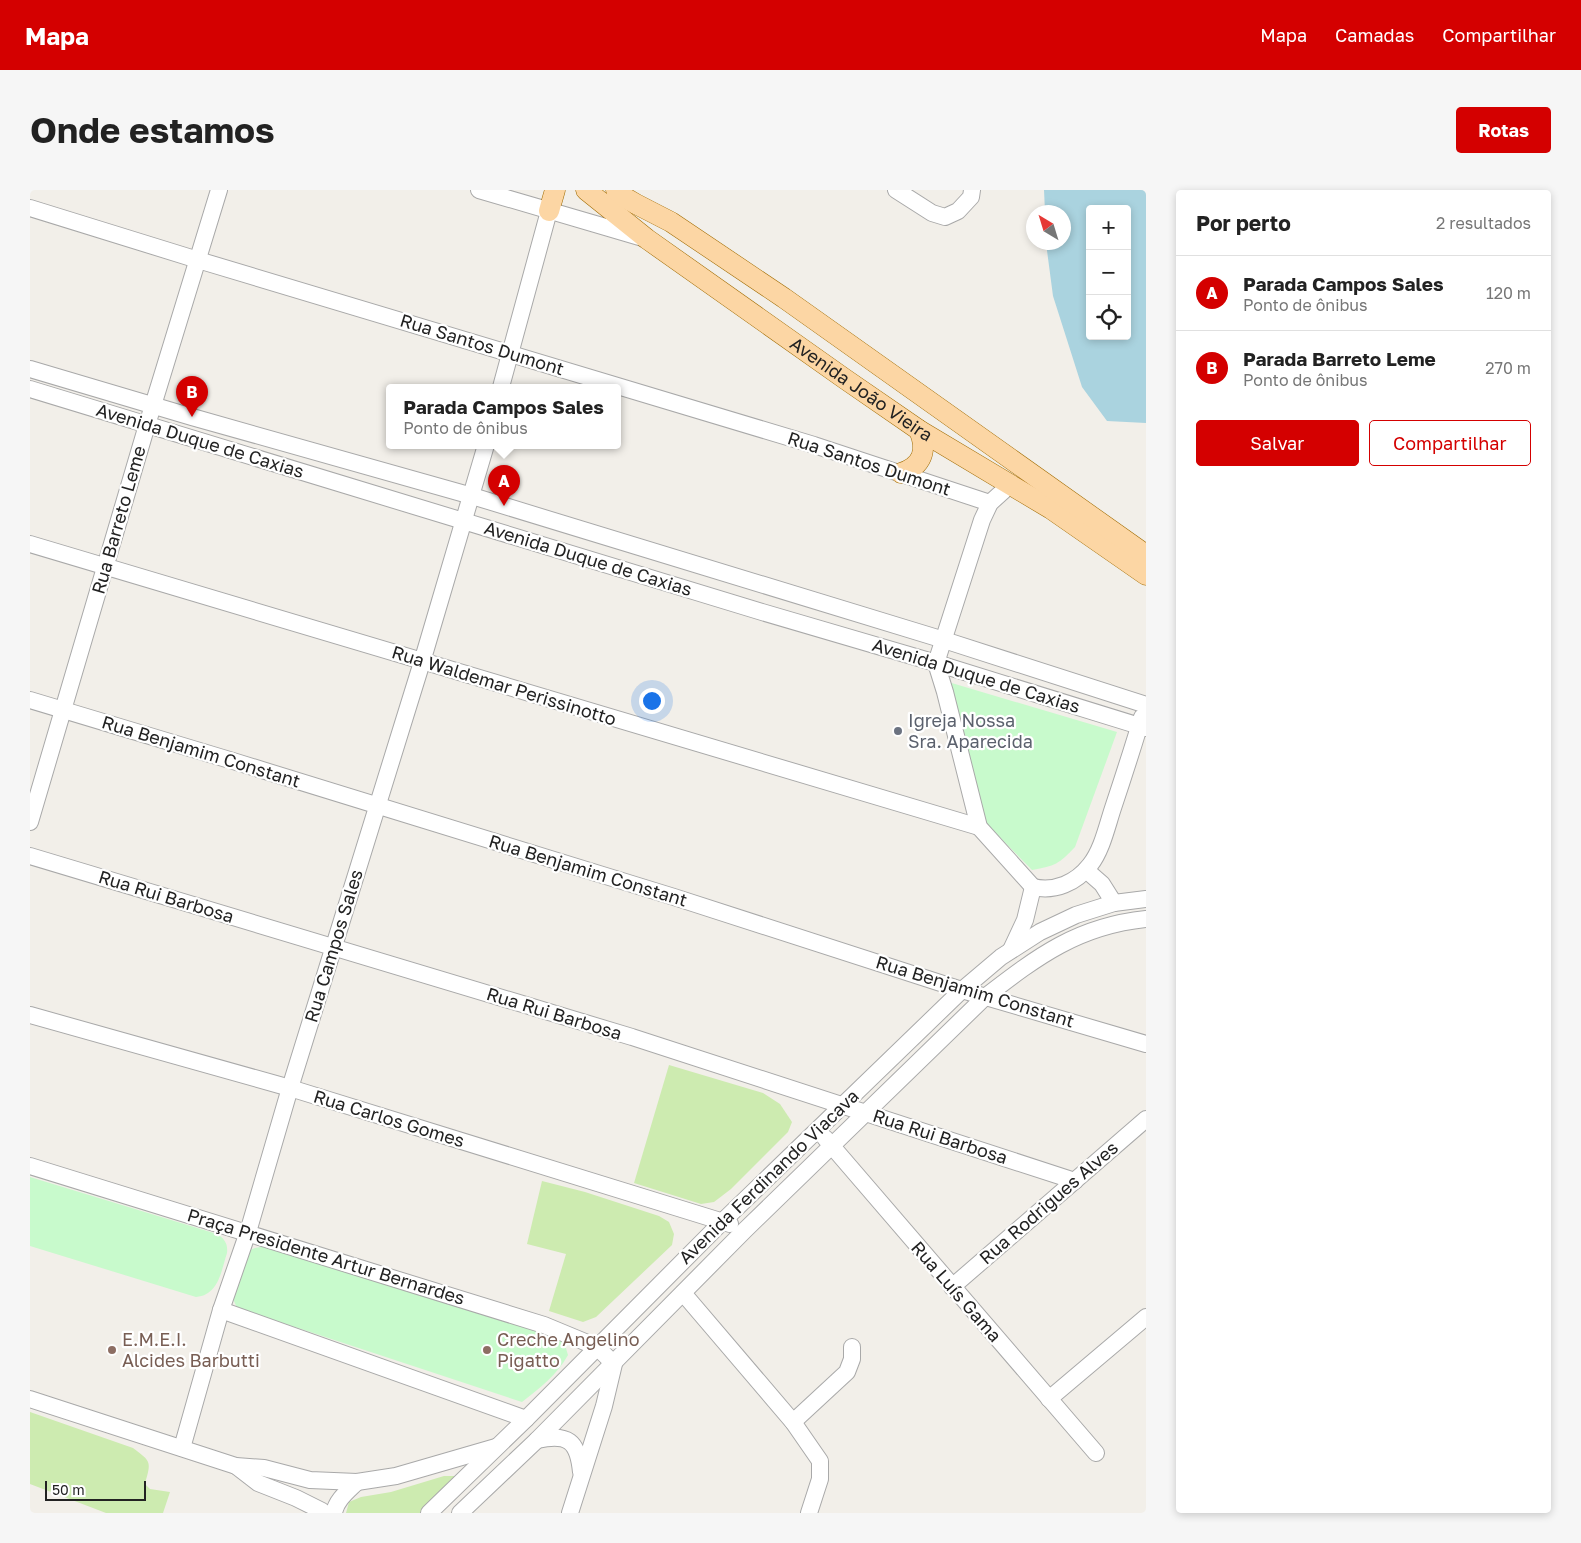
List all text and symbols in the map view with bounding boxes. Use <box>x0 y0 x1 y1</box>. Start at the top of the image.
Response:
text: Mapa <box>25 21 89 50</box>
text: Mapa <box>1260 24 1307 46</box>
text: Camadas <box>1335 24 1414 46</box>
text: Compartilhar <box>1442 24 1556 46</box>
button: Rotas <box>1456 107 1551 153</box>
text: Onde estamos <box>30 109 275 151</box>
north arrow <box>1026 205 1071 250</box>
map controls <box>1086 205 1131 340</box>
button: + <box>1086 205 1131 250</box>
text: Por perto <box>1196 210 1291 236</box>
text: 2 resultados <box>1436 213 1531 233</box>
button: − <box>1086 250 1131 295</box>
text: Parada Campos Sales <box>1243 272 1444 295</box>
text: A <box>1206 283 1218 303</box>
text: 120 m <box>1486 283 1531 303</box>
button: locate <box>1086 295 1131 340</box>
text: Ponto de ônibus <box>1243 295 1367 315</box>
street label: Rua Santos Dumont <box>398 309 567 379</box>
street label: Avenida João Vieira <box>786 332 937 446</box>
text: Parada Barreto Leme <box>1243 347 1436 370</box>
text: B <box>1206 358 1218 378</box>
text: 270 m <box>1485 358 1531 378</box>
text: Ponto de ônibus <box>1243 370 1367 390</box>
pin: B <box>176 376 208 417</box>
popup <box>386 384 621 449</box>
text: Parada Campos Sales <box>403 395 604 418</box>
street label: Avenida Duque de Caxias <box>94 398 307 482</box>
text: Ponto de ônibus <box>403 418 528 438</box>
button: Salvar <box>1196 420 1359 466</box>
button: Compartilhar <box>1369 420 1531 466</box>
street label: Rua Santos Dumont <box>785 426 954 500</box>
street label: Rua Barreto Leme <box>86 443 150 596</box>
pin: A <box>488 465 520 506</box>
street label: Avenida Duque de Caxias <box>482 516 695 600</box>
street label: Avenida Duque de Caxias <box>870 633 1083 717</box>
street label: Rua Waldemar Perissinotto <box>389 640 619 730</box>
your location <box>639 688 665 714</box>
place label: Igreja Nossa Sra. Aparecida <box>908 709 1033 752</box>
street label: Rua Benjamim Constant <box>99 710 303 792</box>
marker: Igreja Nossa Sra. Aparecida <box>892 725 904 737</box>
street label: Rua Benjamim Constant <box>486 829 690 911</box>
street label: Rua Rui Barbosa <box>96 865 237 927</box>
street label: Rua Campos Sales <box>299 866 367 1025</box>
street label: Rua Benjamim Constant <box>873 950 1077 1032</box>
street label: Rua Rui Barbosa <box>484 982 625 1044</box>
street label: Avenida Ferdinando Viacava <box>674 1084 863 1268</box>
street label: Rua Carlos Gomes <box>311 1085 467 1151</box>
street label: Rua Rui Barbosa <box>870 1104 1010 1168</box>
street label: Rua Rodrigues Alves <box>975 1136 1122 1268</box>
street label: Praça Presidente Artur Bernardes <box>185 1203 468 1309</box>
street label: Rua Luís Gama <box>907 1237 1006 1346</box>
place label: E.M.E.I. Alcides Barbutti <box>122 1328 260 1371</box>
place label: Creche Angelino Pigatto <box>497 1328 639 1371</box>
marker: E.M.E.I. Alcides Barbutti <box>106 1344 118 1356</box>
marker: Creche Angelino Pigatto <box>481 1344 493 1356</box>
scale bar <box>45 1478 146 1501</box>
text: 50 m <box>52 1481 85 1498</box>

